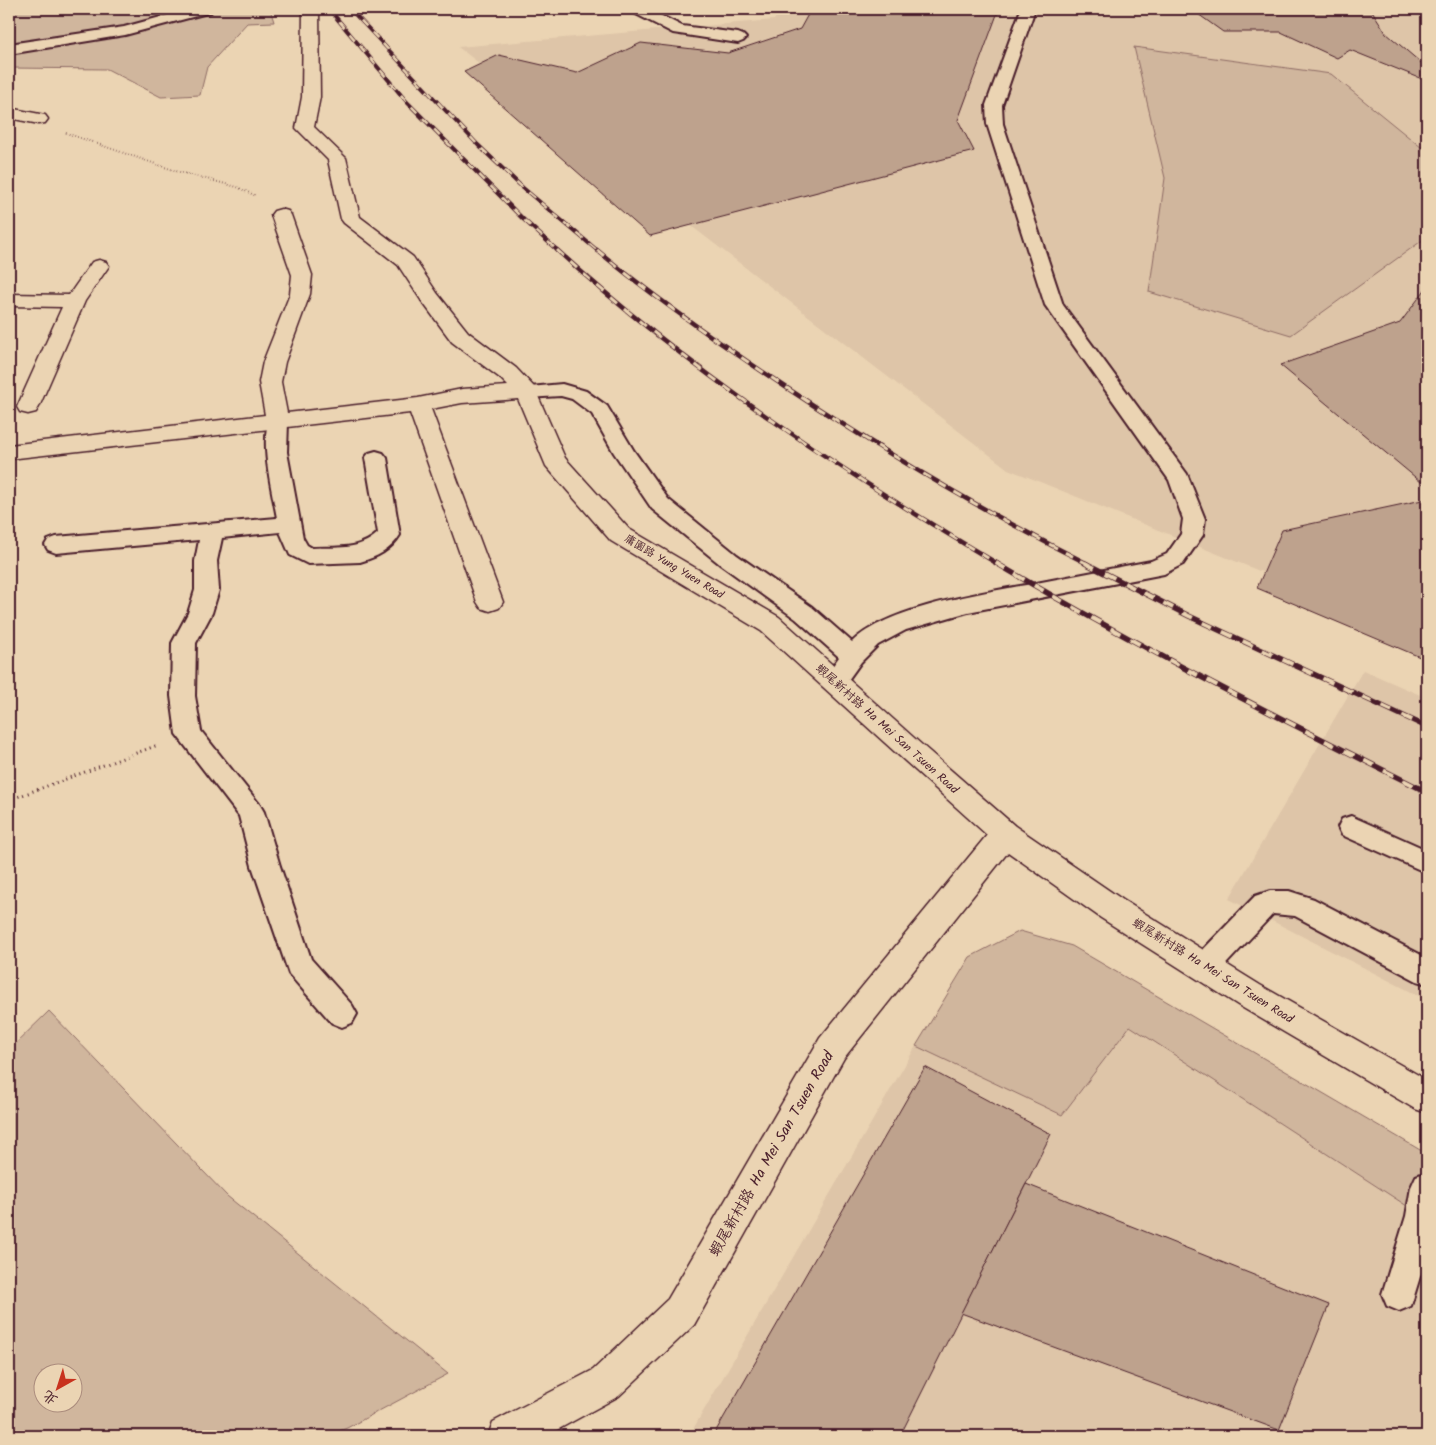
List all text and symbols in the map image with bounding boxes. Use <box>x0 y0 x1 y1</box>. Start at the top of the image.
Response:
street label: 庸園路 Yung Yuen Road <box>621 530 728 604</box>
street label: 蝦尾新村路 Ha Mei San Tsuen Road <box>811 659 964 799</box>
street label: 蝦尾新村路 Ha Mei San Tsuen Road <box>1129 913 1298 1029</box>
street label: 蝦尾新村路 Ha Mei San Tsuen Road <box>703 1046 841 1261</box>
north arrow <box>32 1362 82 1412</box>
text: 北 <box>38 1384 63 1410</box>

